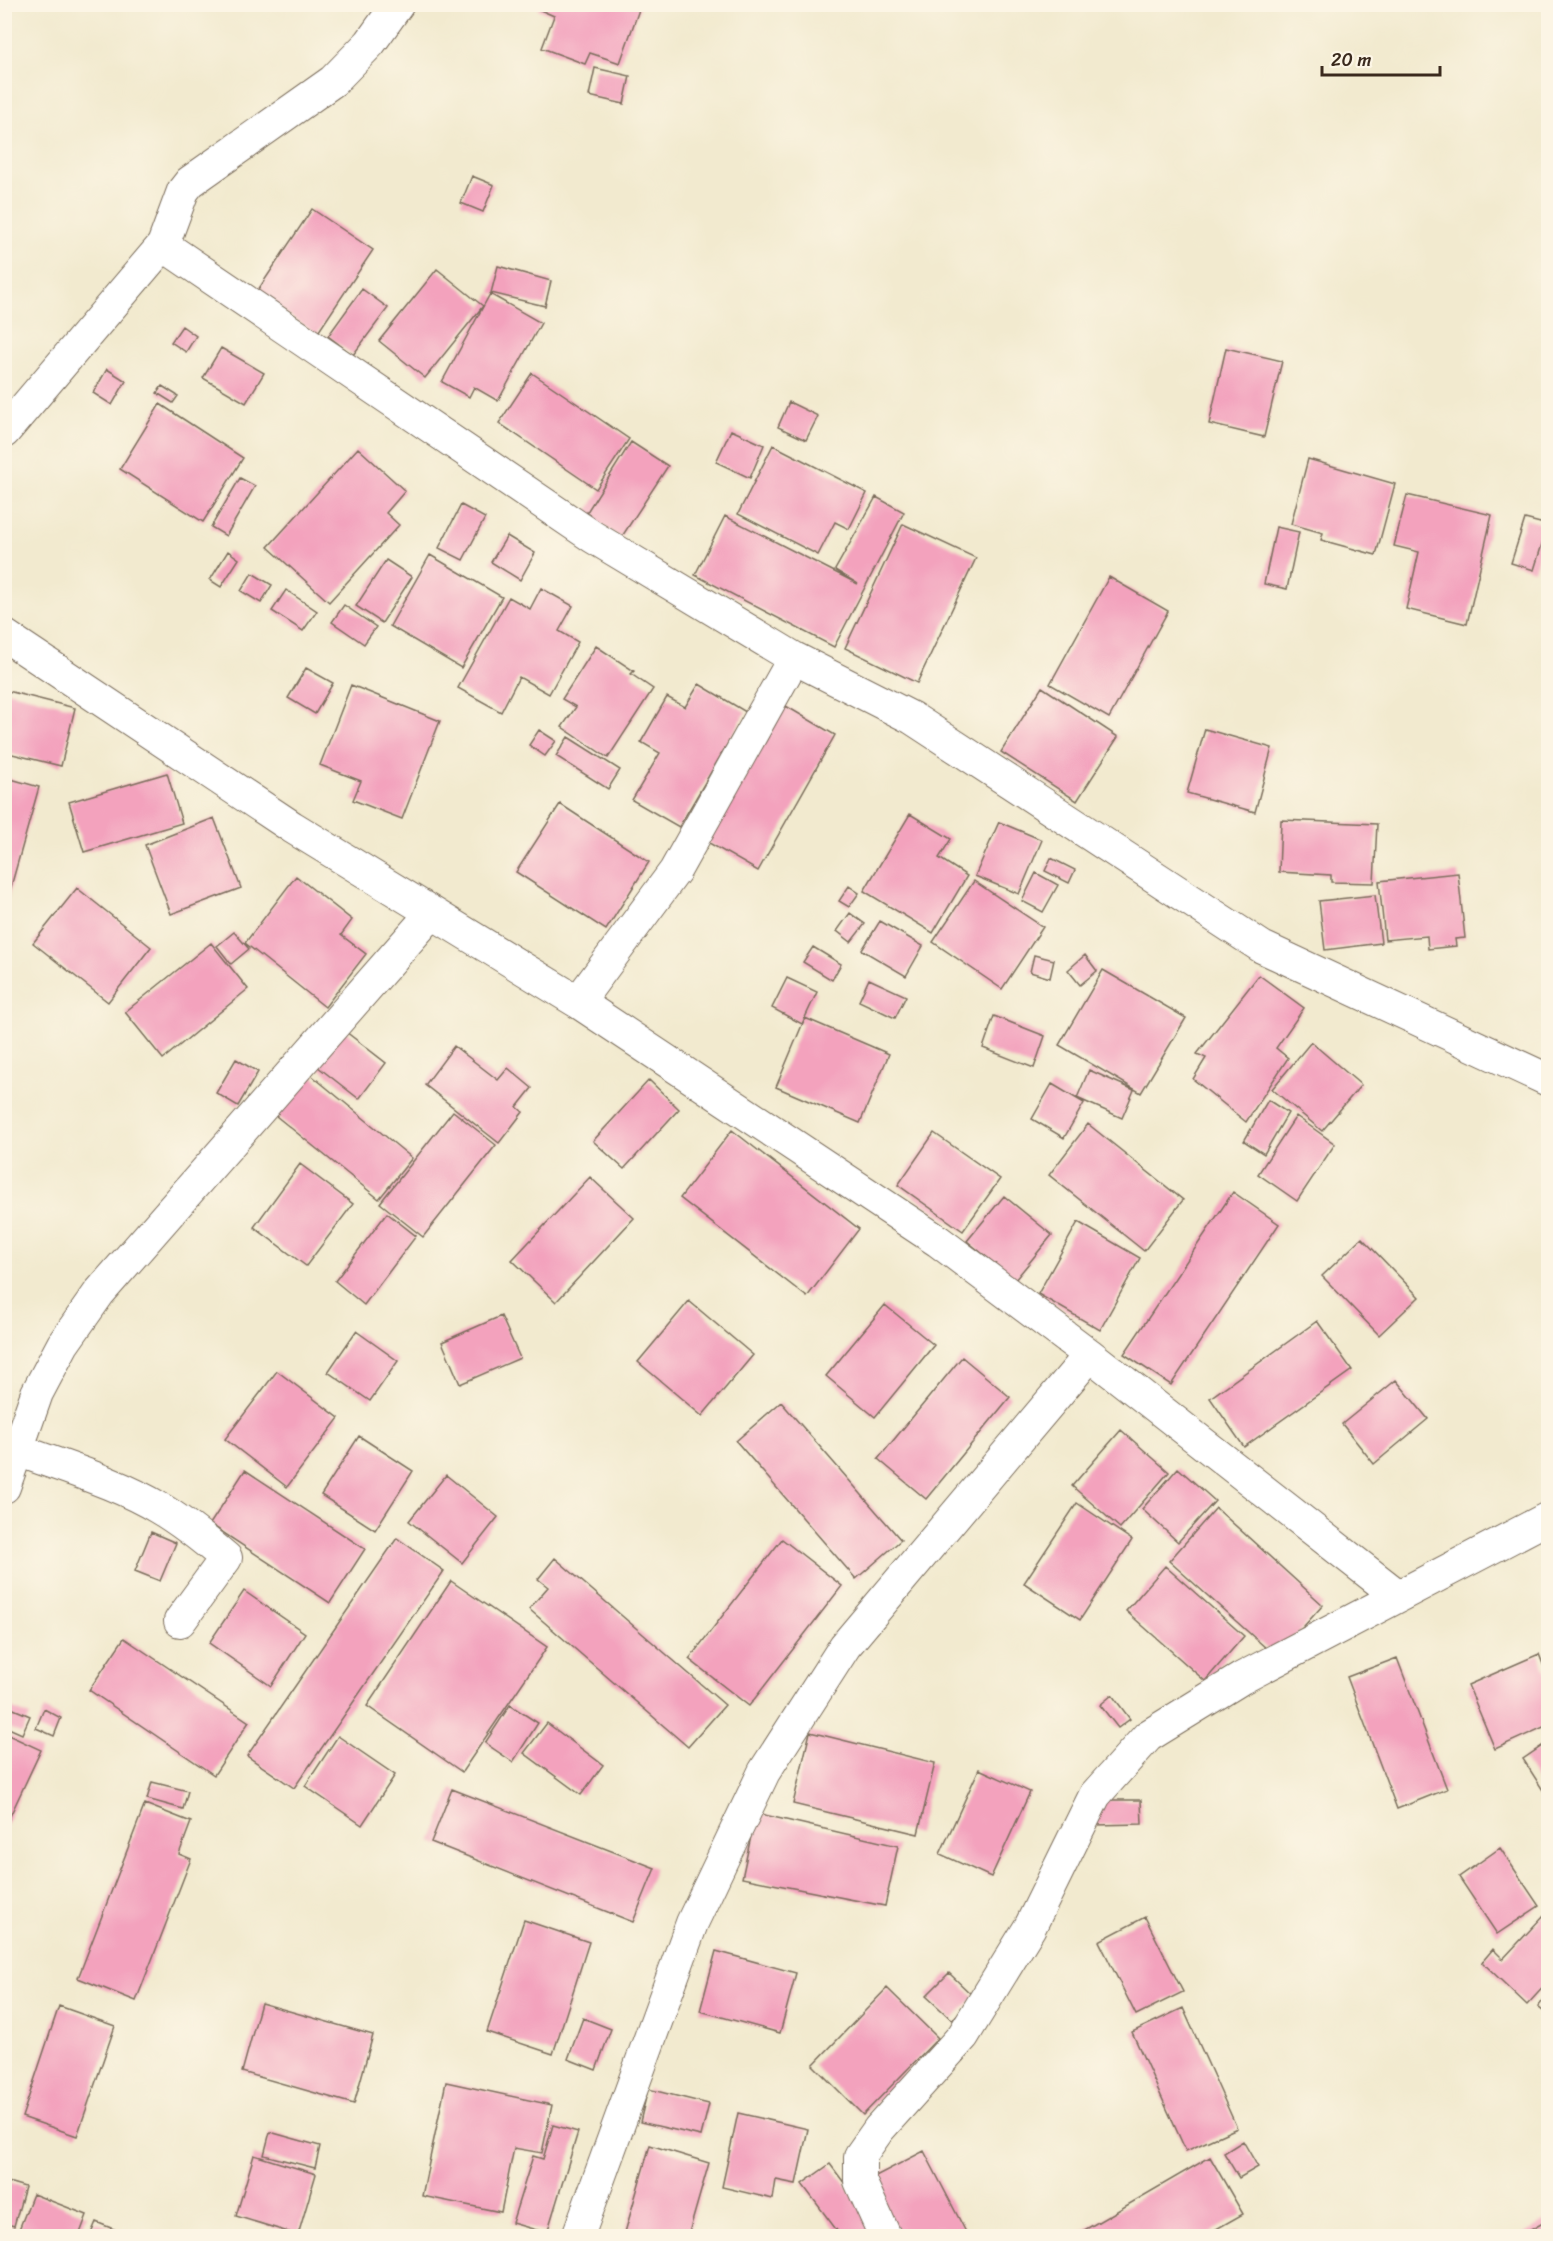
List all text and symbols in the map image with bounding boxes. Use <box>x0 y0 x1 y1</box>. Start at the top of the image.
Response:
scale bar <box>1322 39 1440 77</box>
text: 20 m <box>1331 44 1371 76</box>

